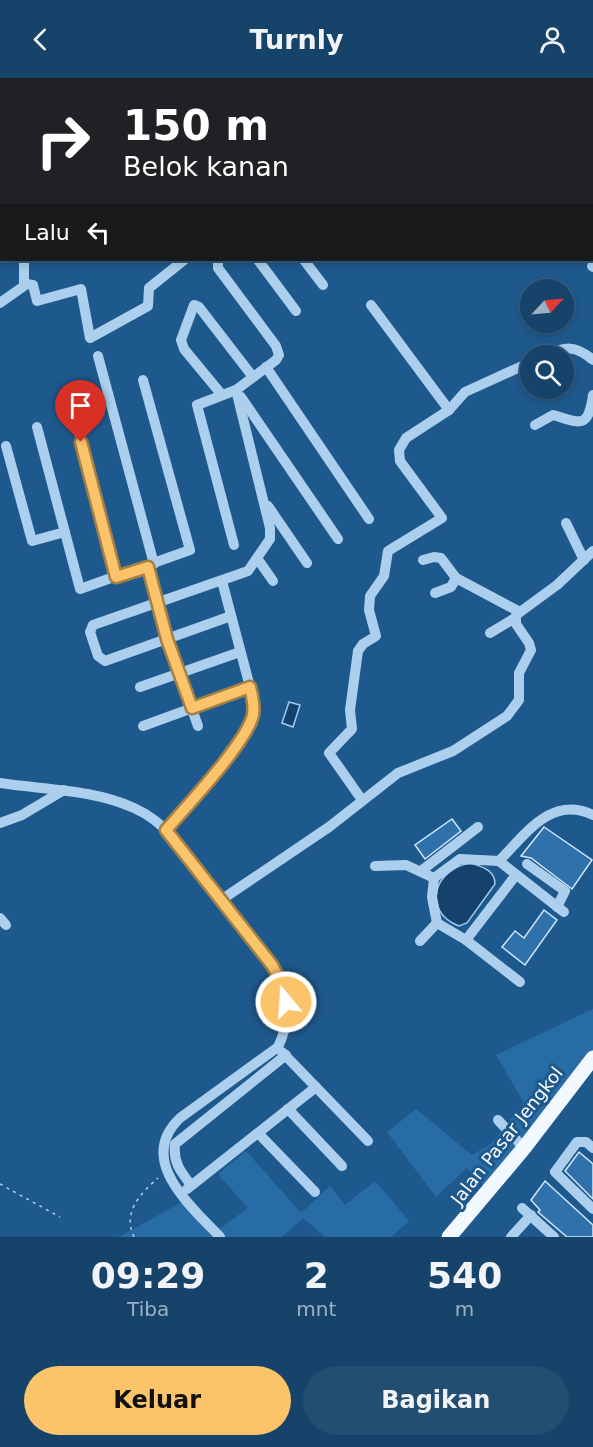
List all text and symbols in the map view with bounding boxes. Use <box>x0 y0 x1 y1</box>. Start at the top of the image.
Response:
icon: back <box>24 23 57 56</box>
icon: person <box>536 23 569 56</box>
text: Turnly <box>249 24 344 55</box>
text: 150 m <box>123 101 269 150</box>
icon: right <box>24 102 102 180</box>
text: Belok kanan <box>123 151 289 182</box>
icon: left <box>82 216 115 249</box>
text: Lalu <box>24 220 70 245</box>
north arrow <box>520 279 574 333</box>
map controls <box>520 279 574 399</box>
button: search <box>520 345 574 399</box>
pin <box>55 380 106 442</box>
icon: arrive <box>64 389 97 422</box>
position arrow <box>254 970 318 1034</box>
street label: Jalan Pasar Jengkol <box>446 1063 567 1210</box>
text: 09:29 <box>91 1255 205 1296</box>
text: 2 <box>304 1255 329 1296</box>
text: 540 <box>427 1255 502 1296</box>
text: Tiba <box>127 1297 169 1321</box>
text: mnt <box>296 1297 336 1321</box>
text: m <box>455 1297 474 1321</box>
button: Keluar <box>24 1366 291 1435</box>
button: Bagikan <box>303 1366 569 1435</box>

